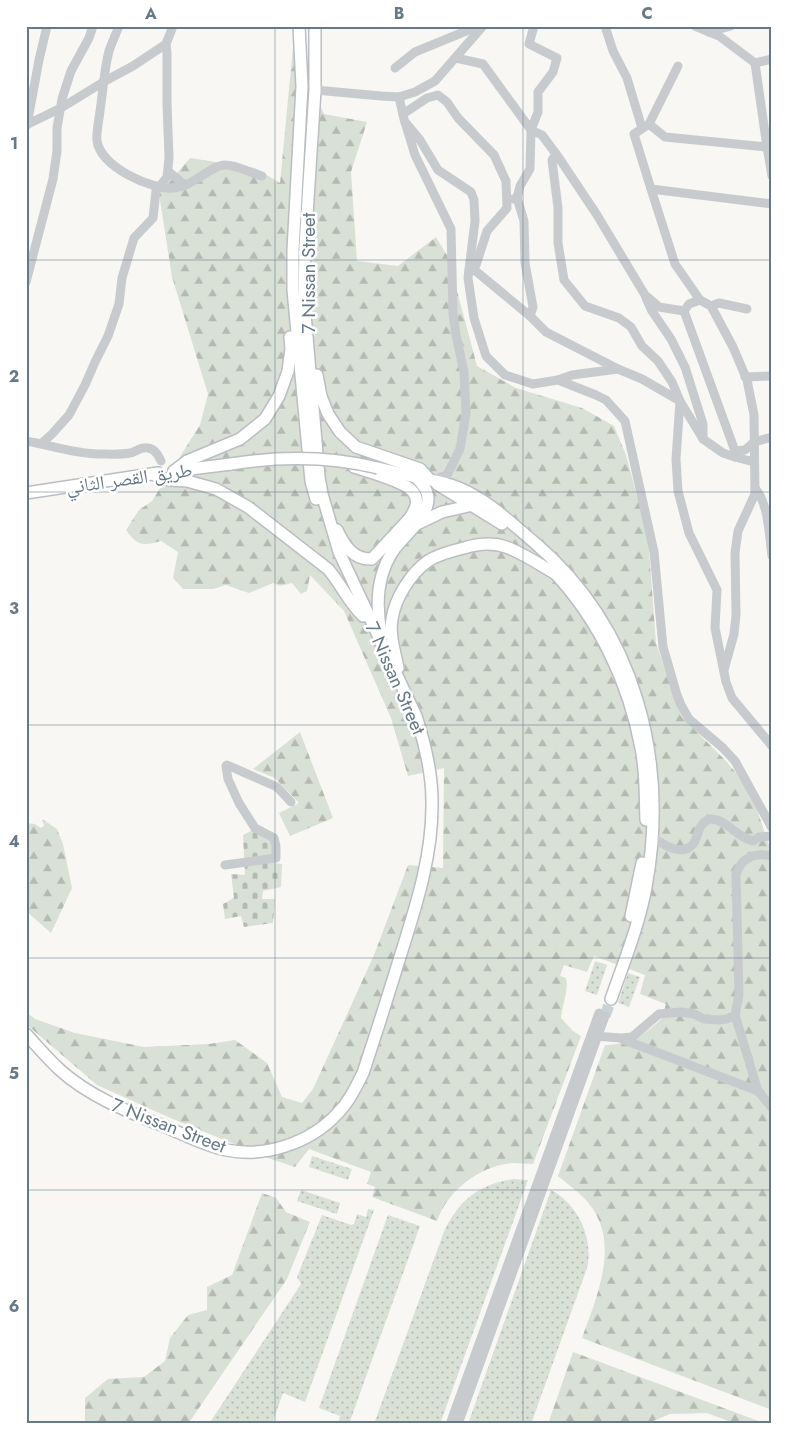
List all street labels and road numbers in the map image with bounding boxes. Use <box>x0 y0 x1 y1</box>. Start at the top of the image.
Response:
street label: 7 Nissan Street <box>295 212 322 333</box>
street label: طريق القصر الثاني <box>64 456 194 503</box>
street label: 7 Nissan Street <box>359 618 433 739</box>
street label: 7 Nissan Street <box>108 1091 230 1160</box>

